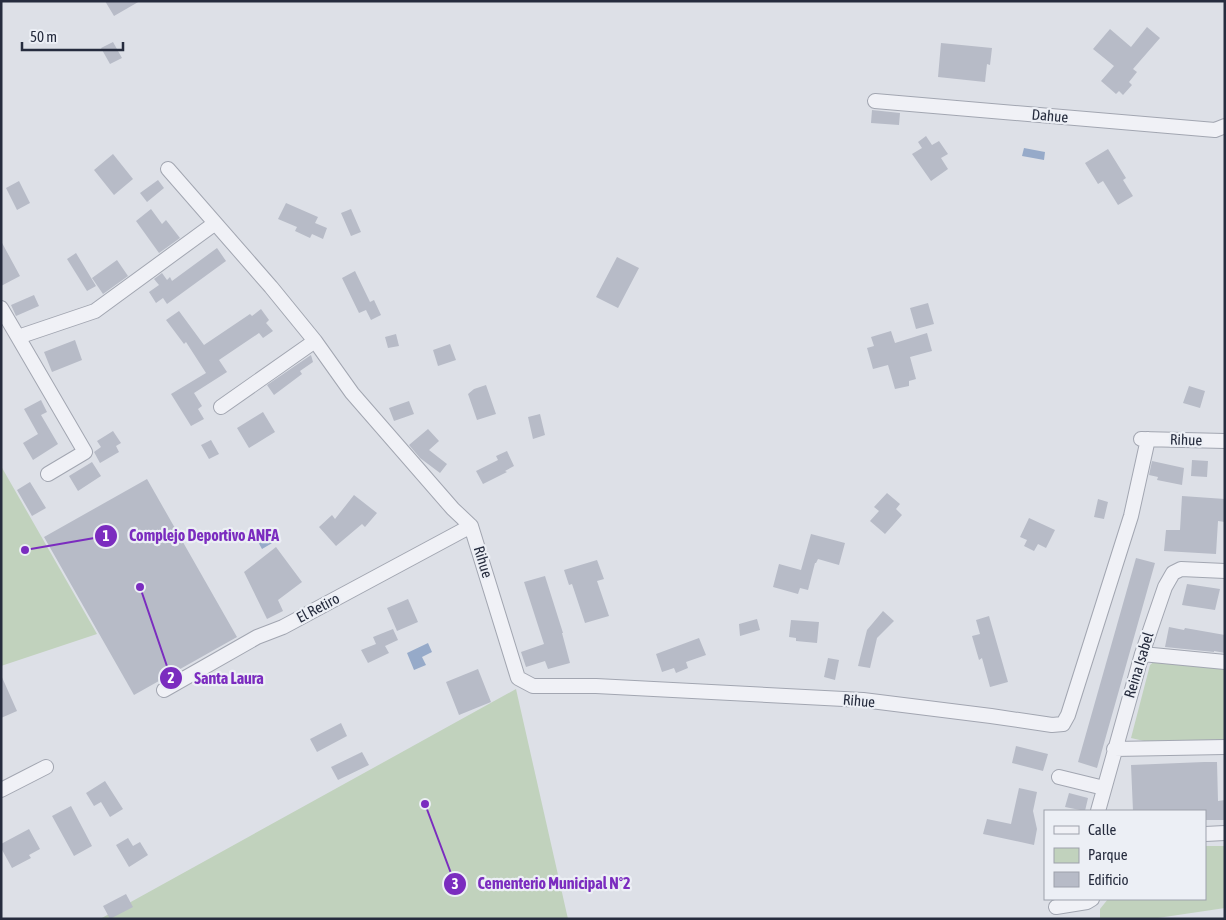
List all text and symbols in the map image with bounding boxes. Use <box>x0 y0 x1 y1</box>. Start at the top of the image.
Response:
scale bar <box>22 20 124 52</box>
text: 50 m <box>30 28 57 45</box>
street label: Dahue <box>1031 105 1069 126</box>
street label: Rihue <box>1170 430 1203 449</box>
callout: Complejo Deportivo ANFA <box>94 520 289 551</box>
text: Complejo Deportivo ANFA <box>129 526 279 544</box>
text: 1 <box>102 527 110 544</box>
street label: Rihue <box>471 544 496 580</box>
street label: El Retiro <box>293 589 342 626</box>
street label: Reina Isabel <box>1120 630 1157 700</box>
callout: Santa Laura <box>159 663 273 694</box>
text: 2 <box>167 669 175 686</box>
text: Santa Laura <box>194 669 264 687</box>
street label: Rihue <box>842 691 876 710</box>
legend <box>1044 810 1206 900</box>
text: Calle <box>1088 821 1117 838</box>
text: Parque <box>1088 846 1128 863</box>
callout: Cementerio Municipal N°2 <box>443 868 641 899</box>
text: Edificio <box>1088 871 1129 888</box>
text: Cementerio Municipal N°2 <box>477 874 631 892</box>
text: 3 <box>451 875 459 892</box>

